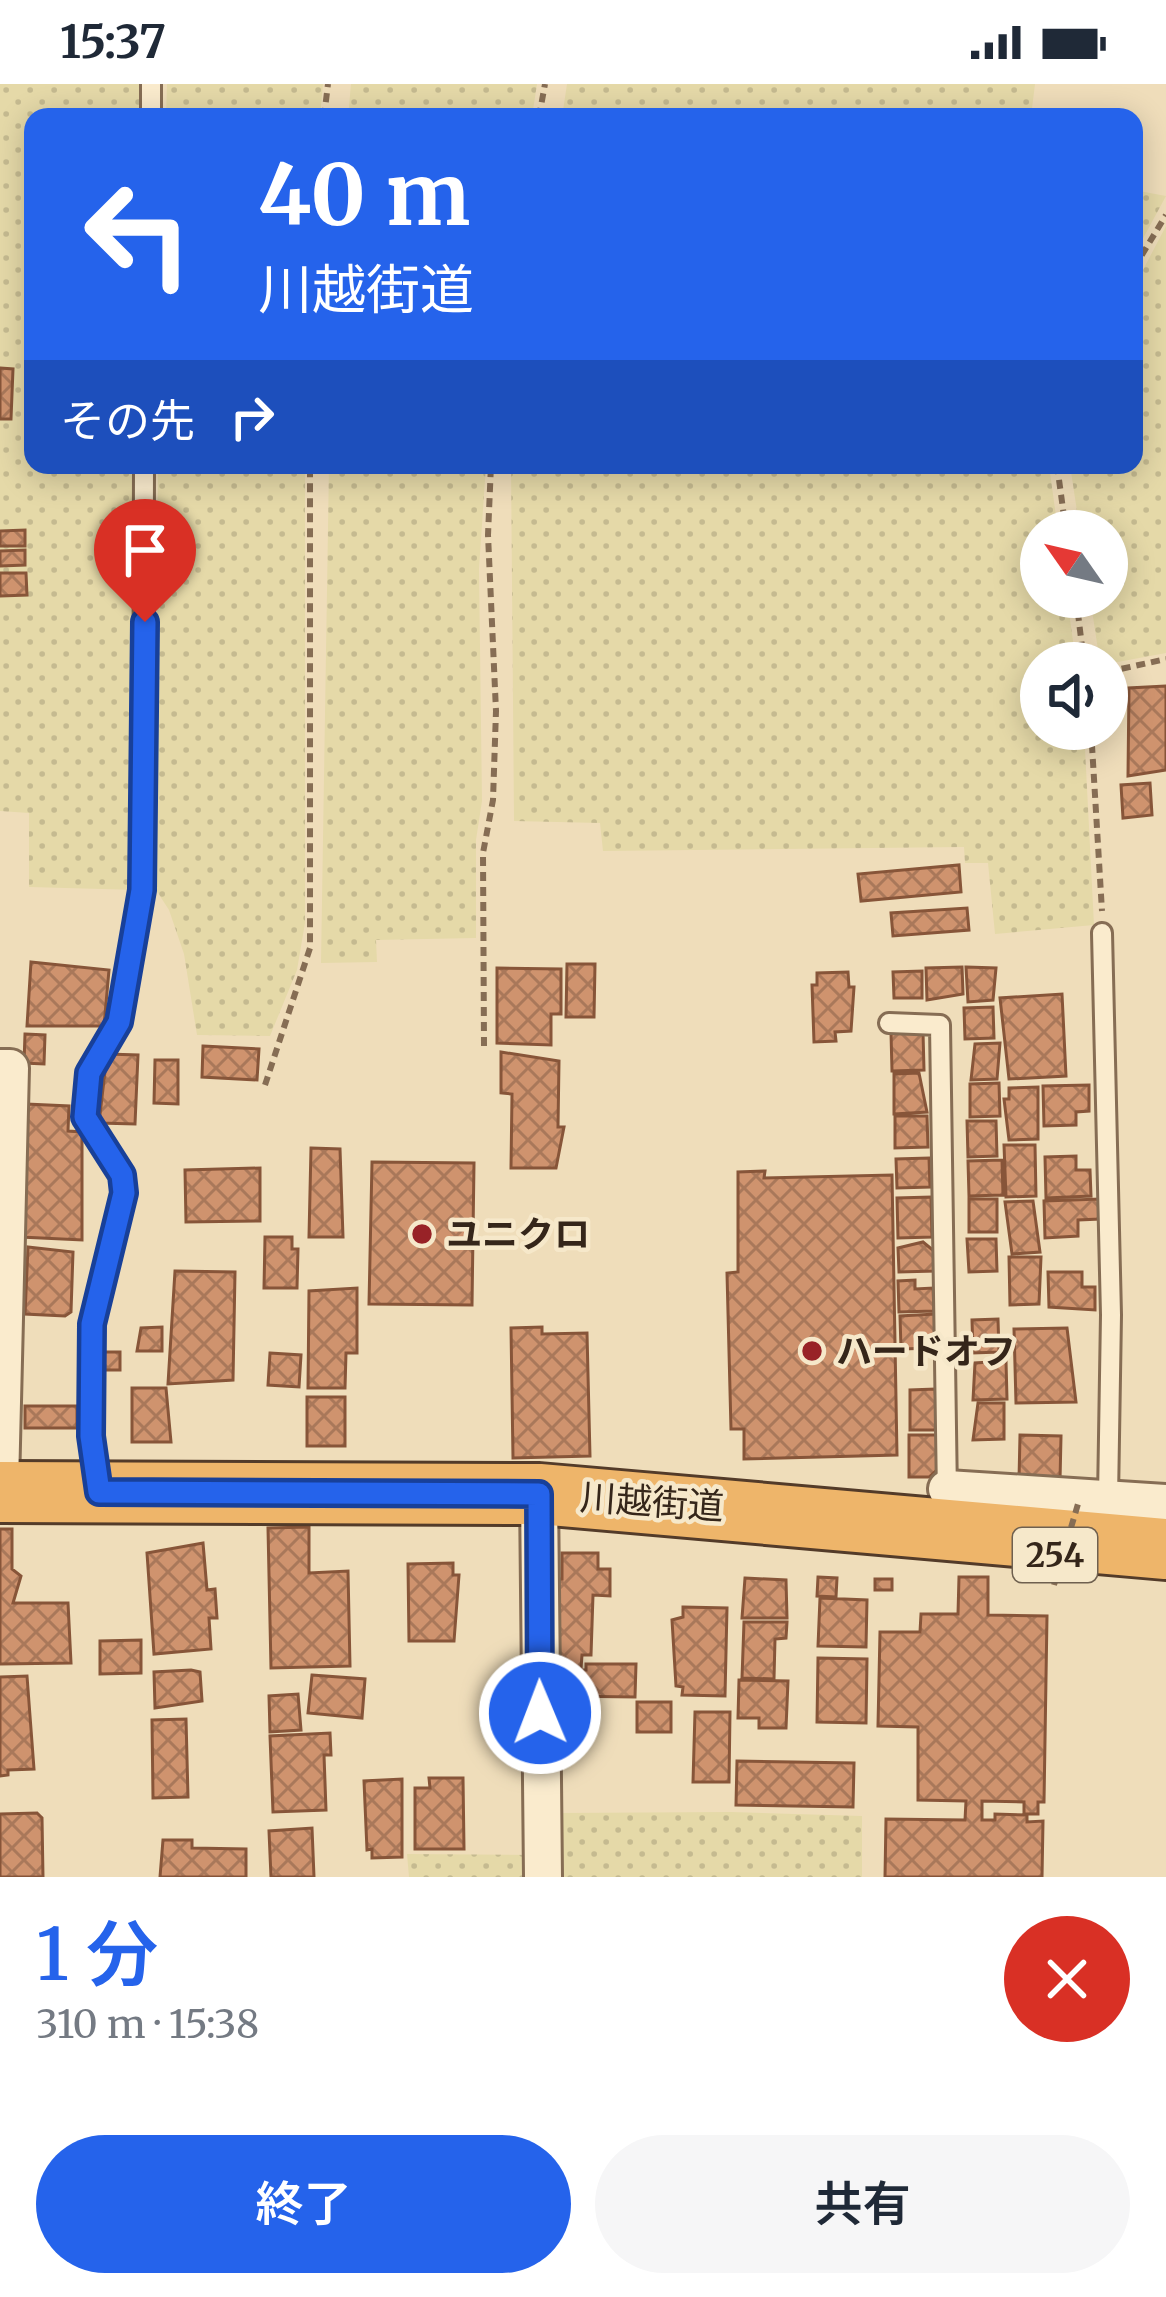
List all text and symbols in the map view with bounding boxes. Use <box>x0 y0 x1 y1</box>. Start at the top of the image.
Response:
text: 15:37 <box>60 14 166 70</box>
text: 40 m <box>258 142 470 248</box>
icon: left <box>60 156 216 312</box>
text: 川越街道 <box>258 256 474 324</box>
icon: right <box>219 384 285 450</box>
text: その先 <box>60 393 195 449</box>
pin <box>94 499 196 622</box>
north arrow <box>1020 510 1128 618</box>
map controls <box>1020 510 1128 750</box>
icon: arrive <box>112 517 178 583</box>
button: sound <box>1020 642 1128 750</box>
place label: ユニクロ <box>446 1212 590 1257</box>
marker: ユニクロ <box>409 1221 435 1247</box>
place label: ハードオフ <box>836 1329 1016 1374</box>
marker: ハードオフ <box>799 1338 825 1364</box>
street label: 川越街道 <box>579 1475 725 1529</box>
road number: 254 <box>1013 1528 1097 1582</box>
position arrow <box>477 1650 603 1776</box>
text: 1 分 <box>36 1909 158 2000</box>
button: close <box>1004 1916 1130 2042</box>
text: 310 m · 15:38 <box>36 2000 259 2049</box>
button: 終了 <box>36 2135 571 2273</box>
button: 共有 <box>595 2135 1130 2273</box>

